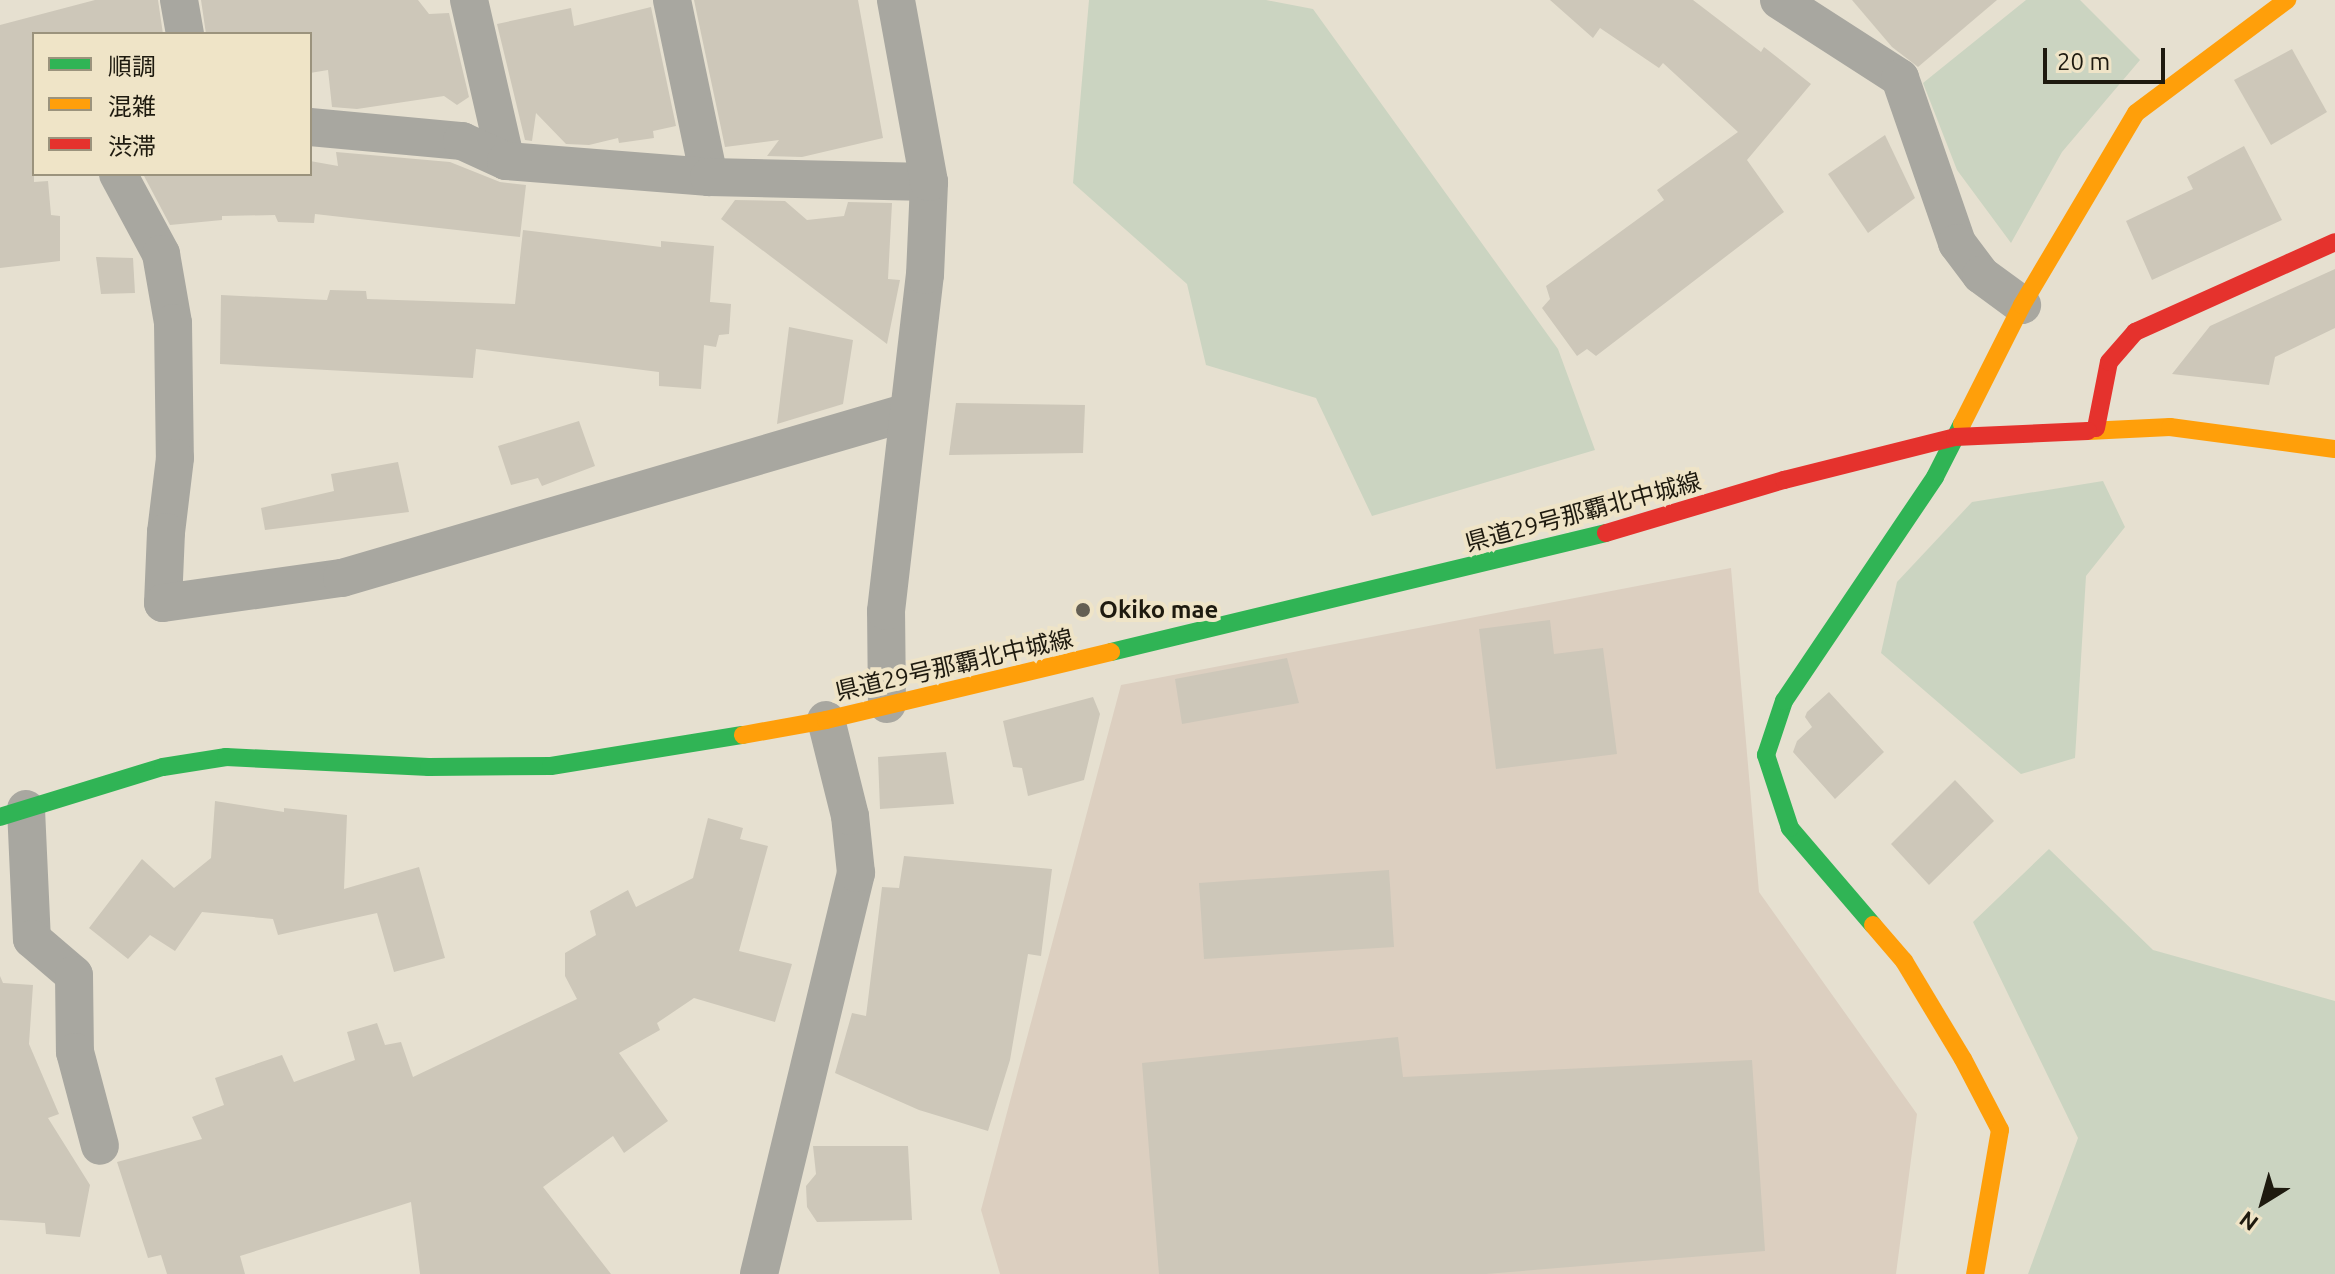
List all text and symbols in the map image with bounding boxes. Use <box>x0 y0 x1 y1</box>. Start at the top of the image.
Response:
legend <box>32 32 312 176</box>
scale bar <box>2047 32 2169 82</box>
text: 20 m <box>2057 48 2110 75</box>
text: 順調 <box>108 53 156 80</box>
text: 混雑 <box>108 93 156 120</box>
text: 渋滞 <box>108 133 156 160</box>
street label: 県道29号那覇北中城線 <box>1462 467 1704 557</box>
place label: Okiko mae <box>1099 596 1218 624</box>
marker: Okiko mae <box>1074 601 1092 619</box>
street label: 県道29号那覇北中城線 <box>832 624 1076 706</box>
north arrow <box>2223 1162 2303 1242</box>
text: N <box>2234 1207 2262 1236</box>

